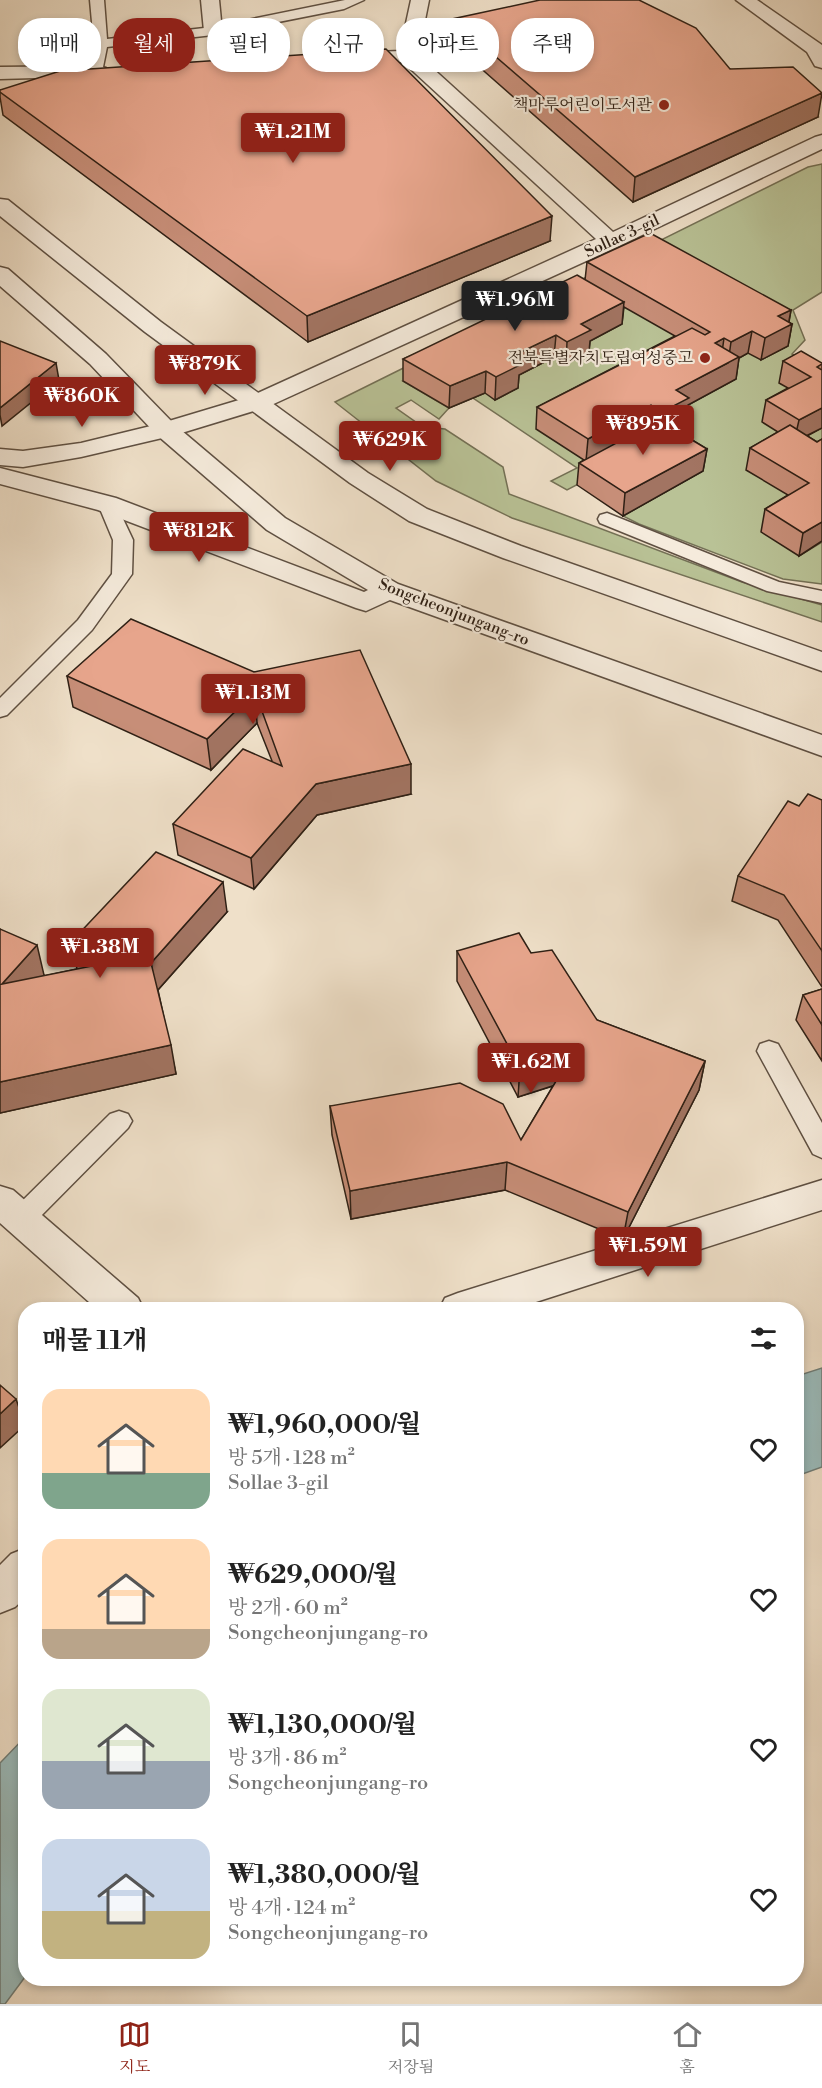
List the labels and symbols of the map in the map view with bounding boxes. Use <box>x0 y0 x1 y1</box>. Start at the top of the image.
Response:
place label: 책마루어린이도서관 <box>513 95 653 115</box>
marker: 책마루어린이도서관 <box>657 98 671 112</box>
pin: ₩1.21M <box>244 113 342 164</box>
street label: Sollae 3-gil <box>581 210 663 262</box>
pin: ₩1.96M <box>466 281 564 332</box>
pin: ₩879K <box>163 345 247 396</box>
place label: 전북특별자치도립여성중고 <box>508 348 694 368</box>
marker: 전북특별자치도립여성중고 <box>698 351 712 365</box>
pin: ₩860K <box>40 377 124 428</box>
pin: ₩895K <box>601 405 685 456</box>
pin: ₩629K <box>348 421 432 472</box>
pin: ₩812K <box>157 512 241 563</box>
street label: Songcheonjungang-ro <box>376 574 532 650</box>
pin: ₩1.13M <box>204 674 302 725</box>
pin: ₩1.38M <box>51 928 149 979</box>
pin: ₩1.62M <box>482 1043 580 1094</box>
pin: ₩1.59M <box>599 1227 697 1278</box>

